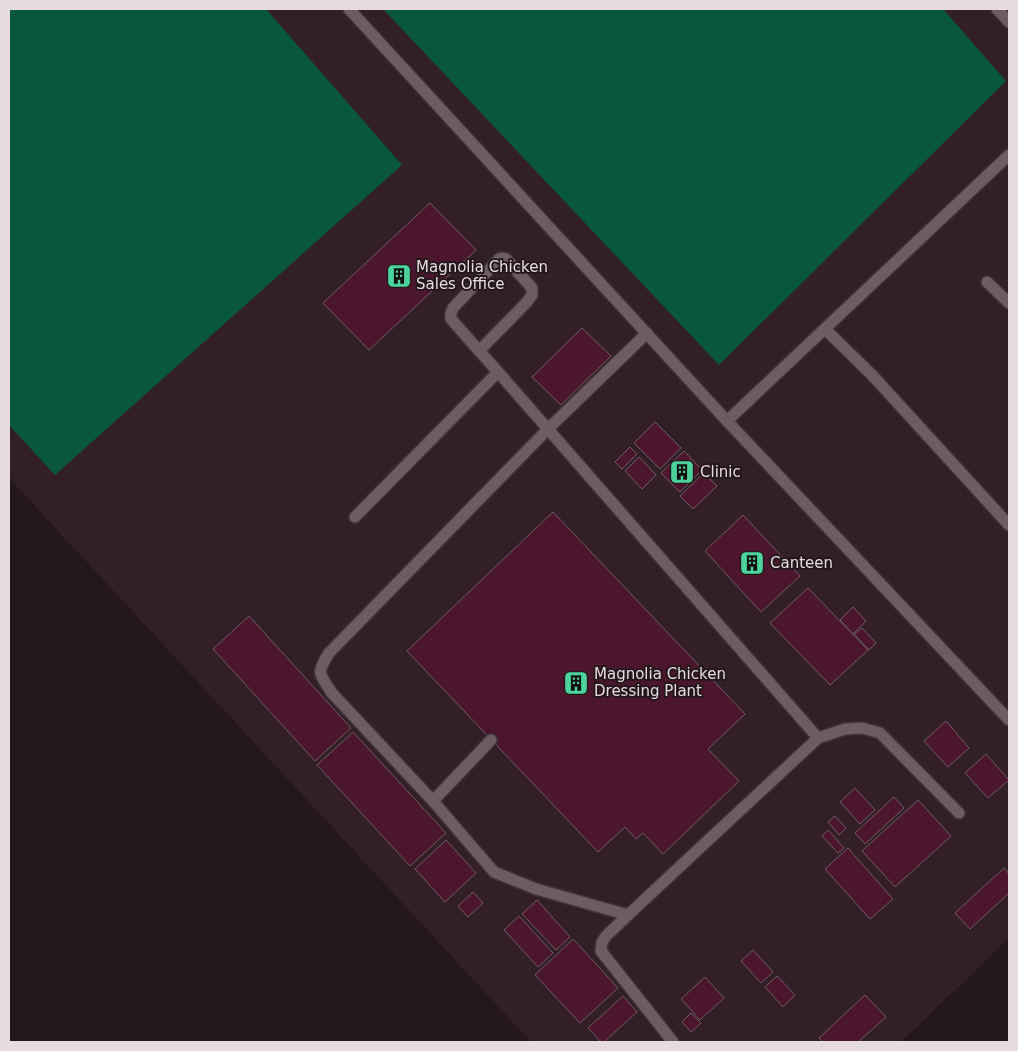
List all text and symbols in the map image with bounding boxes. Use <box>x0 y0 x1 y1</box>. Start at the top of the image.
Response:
place label: Magnolia Chicken Sales Office <box>416 258 548 293</box>
building icon: Magnolia Chicken Sales Office <box>386 263 412 289</box>
building icon: Clinic <box>669 459 695 485</box>
place label: Clinic <box>700 463 741 481</box>
building icon: Canteen <box>739 550 765 576</box>
place label: Canteen <box>770 554 833 572</box>
place label: Magnolia Chicken Dressing Plant <box>594 665 726 700</box>
building icon: Magnolia Chicken Dressing Plant <box>563 670 589 696</box>

